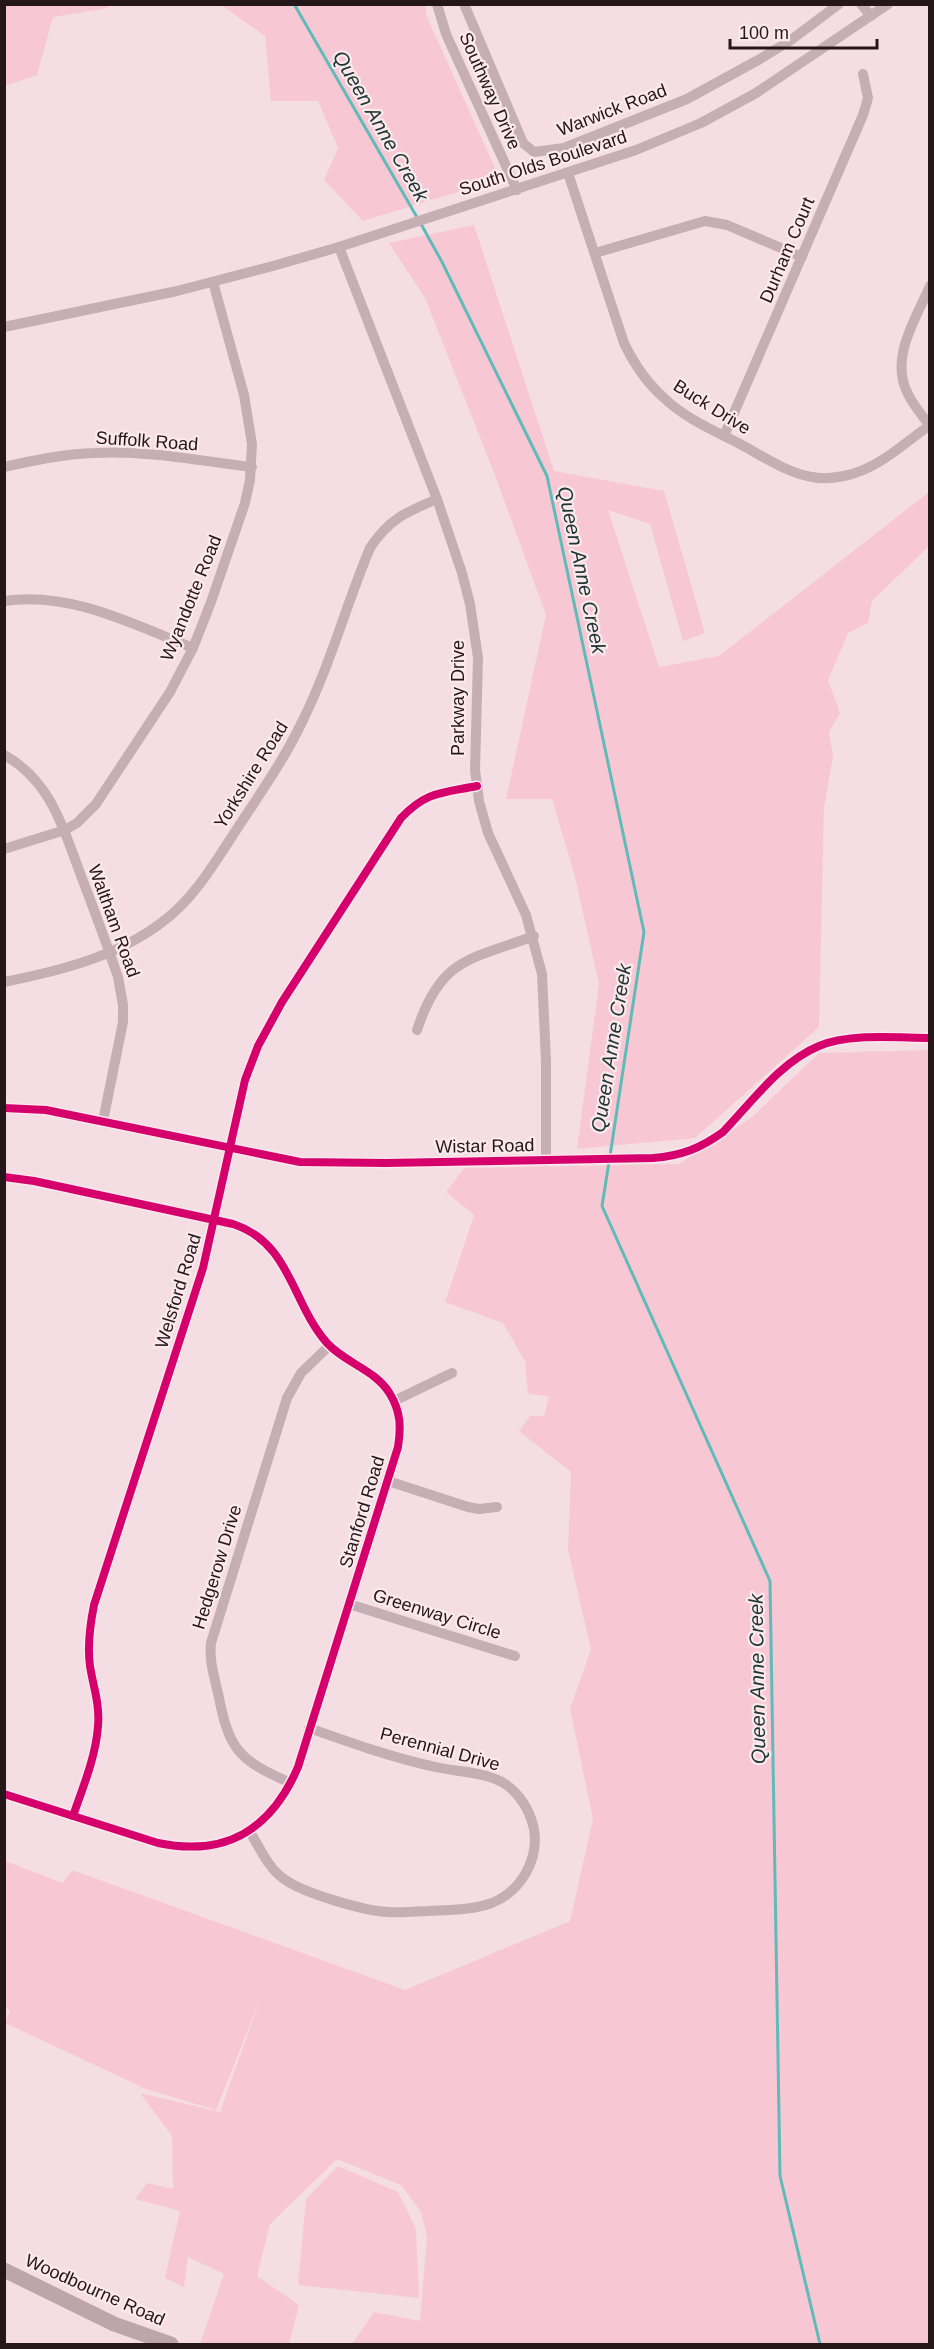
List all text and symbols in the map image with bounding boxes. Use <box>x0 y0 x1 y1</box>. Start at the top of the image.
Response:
scale bar <box>730 12 877 50</box>
text: 100 m <box>739 23 789 43</box>
street label: Southway Drive <box>455 29 525 153</box>
water label: Queen Anne Creek <box>329 47 434 206</box>
street label: Warwick Road <box>555 80 669 140</box>
street label: South Olds Boulevard <box>457 126 629 200</box>
street label: Durham Court <box>756 194 818 306</box>
street label: Buck Drive <box>670 375 754 439</box>
street label: Suffolk Road <box>95 427 199 455</box>
water label: Queen Anne Creek <box>554 484 611 657</box>
street label: Wyandotte Road <box>157 532 225 664</box>
street label: Parkway Drive <box>448 640 468 756</box>
street label: Yorkshire Road <box>210 718 292 832</box>
street label: Waltham Road <box>84 862 144 980</box>
water label: Queen Anne Creek <box>587 961 635 1134</box>
street label: Wistar Road <box>435 1135 535 1157</box>
street label: Welsford Road <box>151 1231 205 1351</box>
street label: Stanford Road <box>335 1454 389 1570</box>
street label: Hedgerow Drive <box>189 1502 245 1632</box>
street label: Greenway Circle <box>370 1585 504 1643</box>
water label: Queen Anne Creek <box>744 1593 769 1764</box>
street label: Perennial Drive <box>378 1723 502 1775</box>
street label: Woodbourne Road <box>22 2250 168 2330</box>

